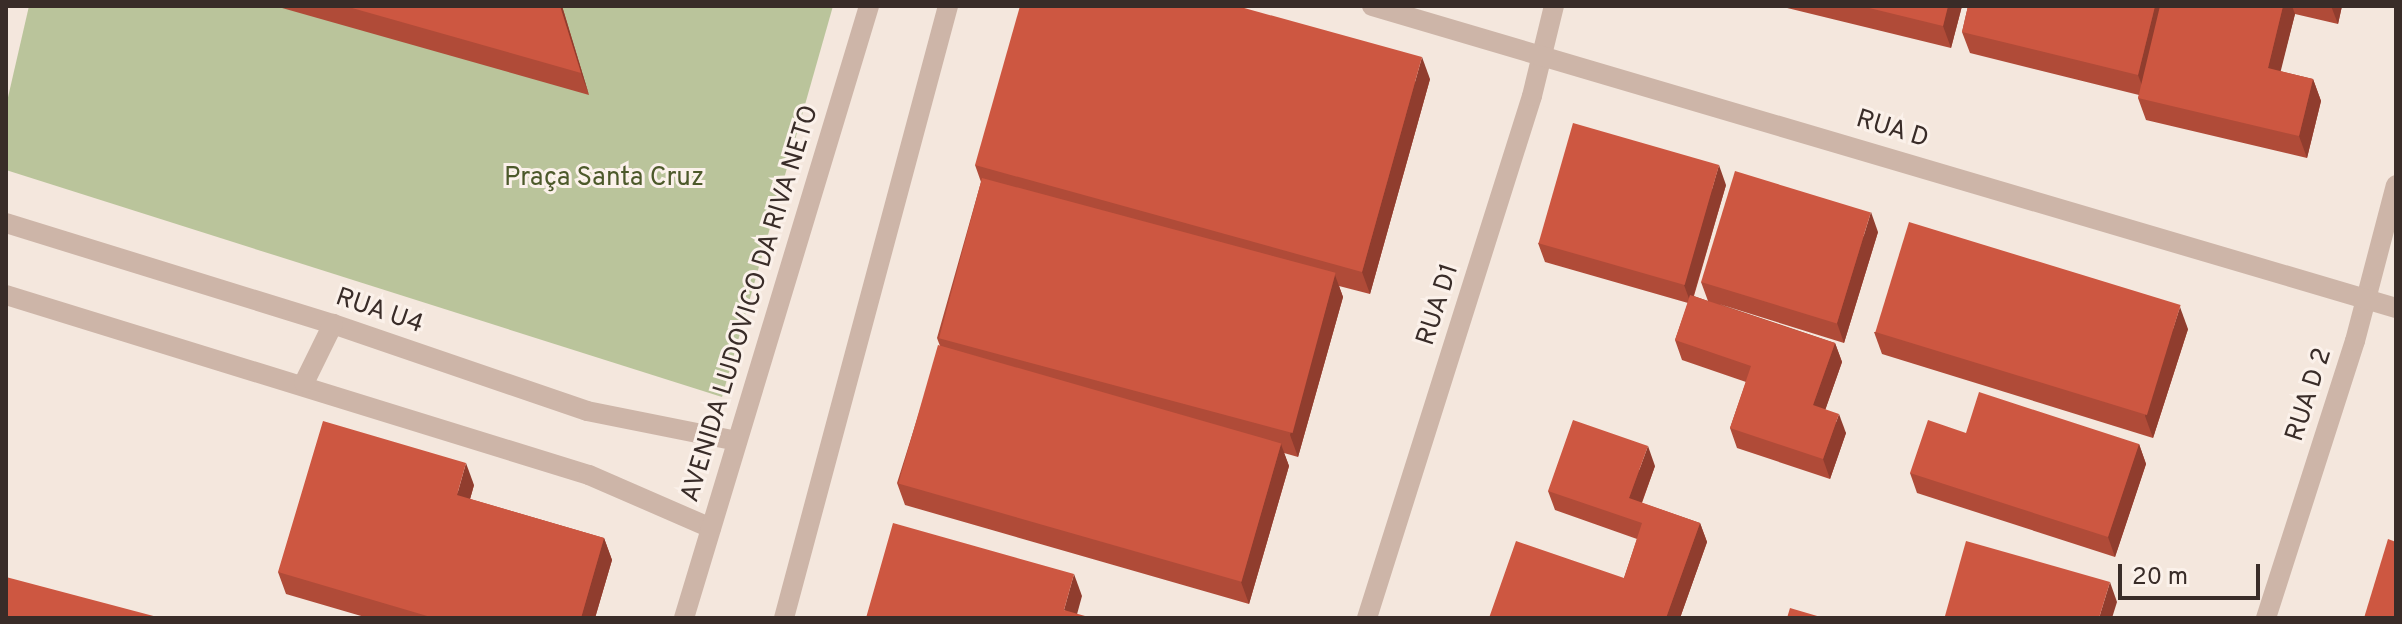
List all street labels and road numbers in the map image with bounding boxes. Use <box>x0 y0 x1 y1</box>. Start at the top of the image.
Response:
street label: AVENIDA LUDOVICO DA RIVA NETO <box>675 100 827 508</box>
street label: RUA D <box>1851 104 1933 156</box>
street label: RUA D1 <box>1411 260 1467 350</box>
street label: RUA U4 <box>331 282 427 342</box>
street label: RUA D 2 <box>2280 344 2340 446</box>

